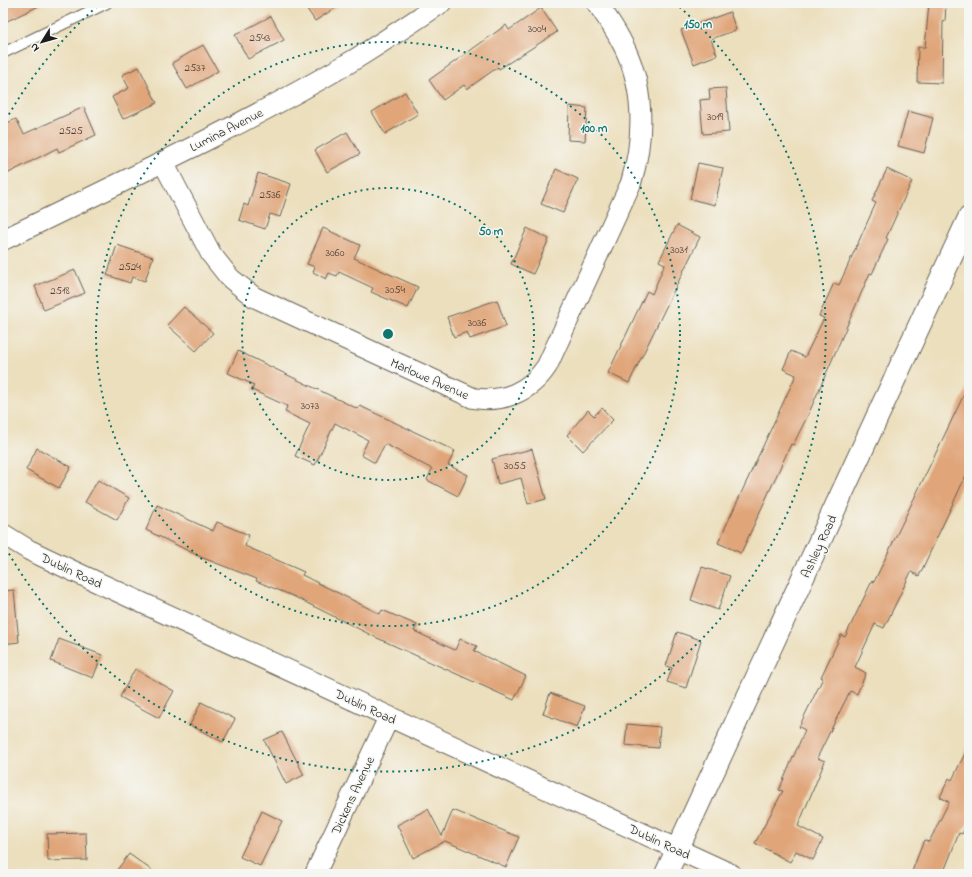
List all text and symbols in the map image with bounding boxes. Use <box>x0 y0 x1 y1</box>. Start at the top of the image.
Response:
text: 150 m <box>684 16 713 34</box>
house number: 3004 <box>528 21 547 37</box>
north arrow <box>22 22 62 62</box>
house number: 2543 <box>250 30 271 46</box>
text: N <box>26 40 43 55</box>
house number: 2537 <box>185 60 206 76</box>
street label: Lumina Avenue <box>187 104 267 157</box>
house number: 3019 <box>707 109 724 125</box>
text: 100 m <box>581 120 608 138</box>
house number: 2525 <box>59 123 83 139</box>
house number: 2536 <box>259 187 281 203</box>
text: 50 m <box>479 223 504 241</box>
house number: 3031 <box>670 242 688 258</box>
house number: 3060 <box>326 245 345 261</box>
house number: 2524 <box>119 259 141 275</box>
house number: 3054 <box>385 282 406 298</box>
house number: 2518 <box>50 283 70 299</box>
house number: 3036 <box>468 315 486 331</box>
centre of rings <box>381 327 395 341</box>
street label: Marlowe Avenue <box>387 354 472 405</box>
house number: 3073 <box>301 398 320 414</box>
house number: 3055 <box>504 458 526 474</box>
street label: Ashley Road <box>796 511 843 582</box>
street label: Dublin Road <box>37 548 106 594</box>
street label: Dublin Road <box>331 684 400 730</box>
street label: Dickens Avenue <box>327 753 380 839</box>
street label: Dublin Road <box>625 819 694 865</box>

